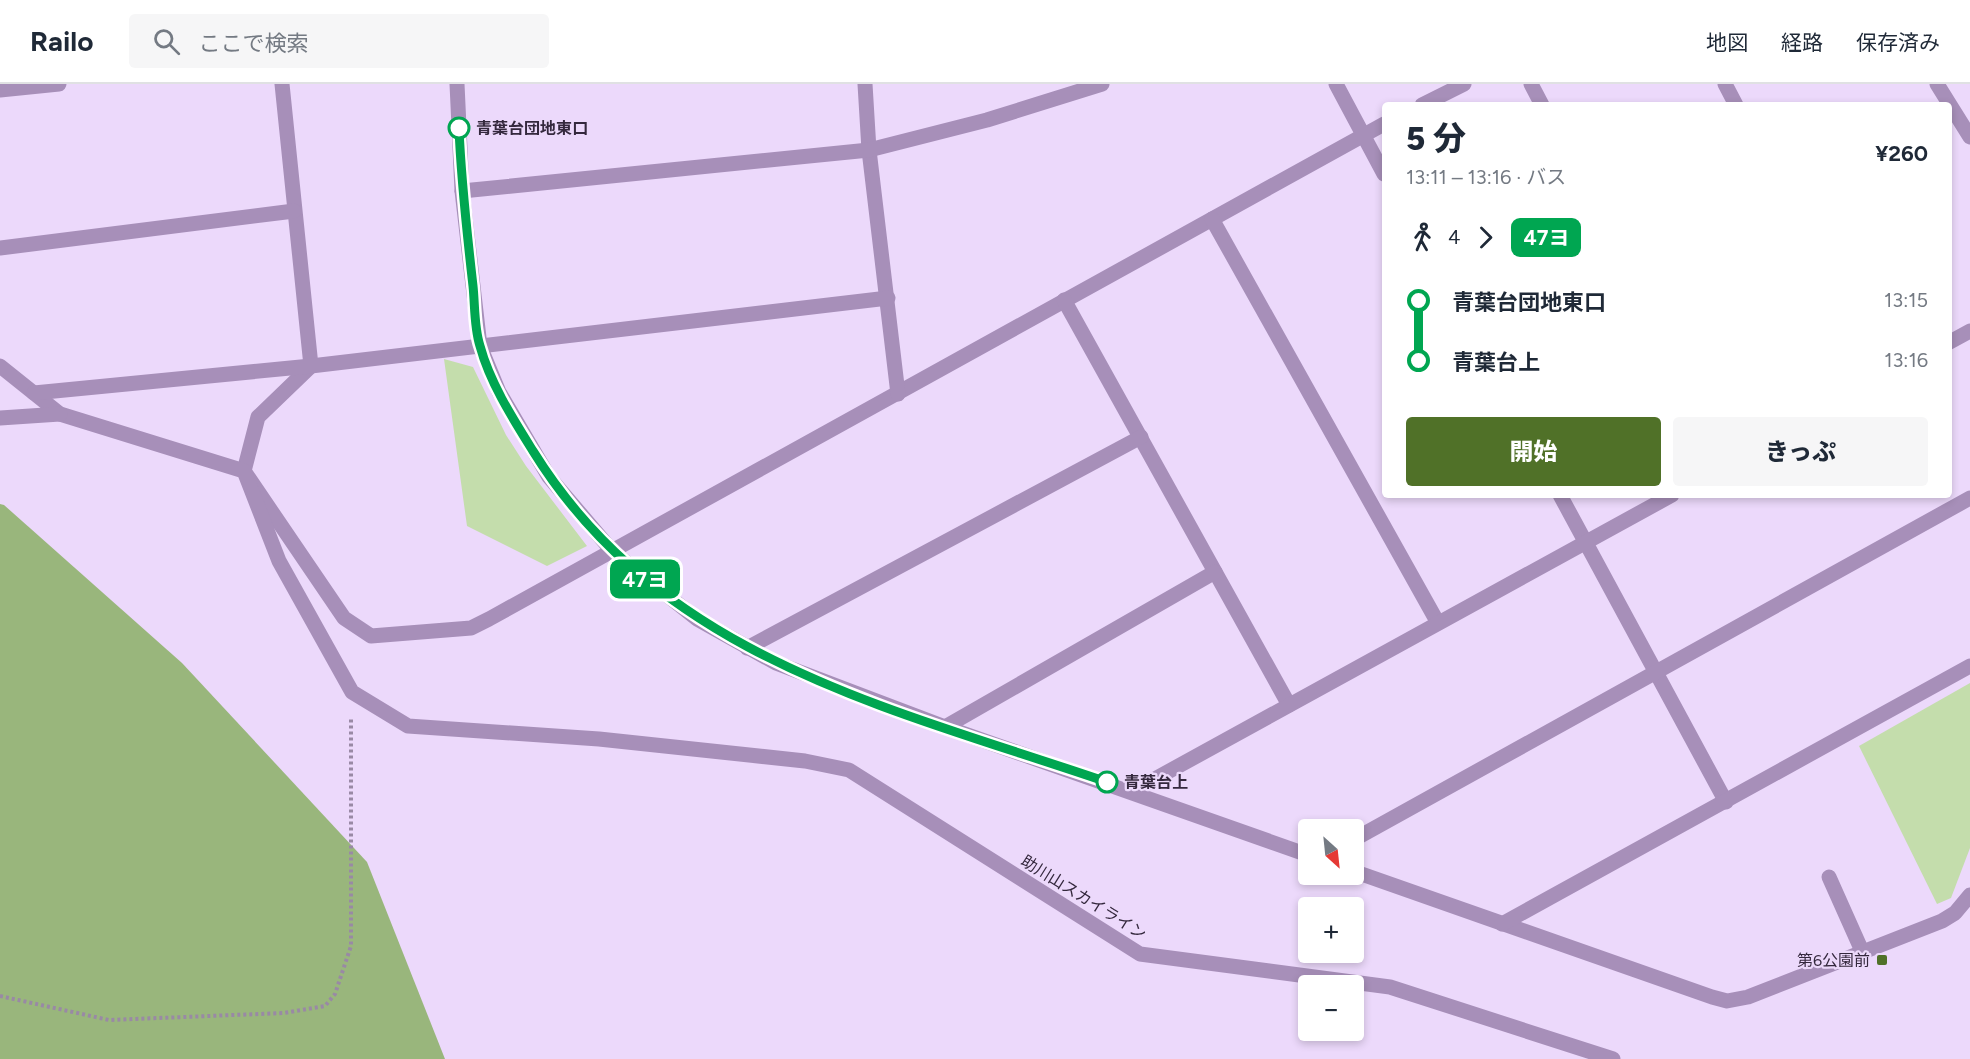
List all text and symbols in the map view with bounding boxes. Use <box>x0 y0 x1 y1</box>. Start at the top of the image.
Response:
search box <box>129 14 549 68</box>
text: Railo <box>30 24 93 58</box>
icon: search <box>150 25 183 58</box>
text: ここで検索 <box>198 30 309 57</box>
text: 地図 <box>1706 30 1748 55</box>
text: 経路 <box>1781 30 1823 55</box>
text: 保存済み <box>1856 30 1940 55</box>
marker: 青葉台団地東口 <box>448 117 470 139</box>
place label: 青葉台団地東口 <box>476 119 588 138</box>
text: 5 分 <box>1406 119 1466 158</box>
text: ¥260 <box>1875 140 1928 167</box>
text: 13:11 – 13:16 · バス <box>1406 165 1566 189</box>
icon: walk <box>1406 221 1439 254</box>
icon: forward <box>1469 221 1502 254</box>
text: 4 <box>1448 225 1460 249</box>
text: 47ヨ <box>1523 225 1569 250</box>
text: 13:15 <box>1884 288 1928 312</box>
text: 青葉台団地東口 <box>1452 289 1606 316</box>
text: 13:16 <box>1884 348 1928 372</box>
text: 青葉台上 <box>1452 349 1540 376</box>
button: 開始 <box>1406 417 1661 486</box>
button: きっぷ <box>1673 417 1928 486</box>
line badge: 47ヨ <box>610 560 680 598</box>
text: 47ヨ <box>622 567 668 592</box>
marker: 青葉台上 <box>1096 771 1118 793</box>
place label: 青葉台上 <box>1124 773 1188 792</box>
north arrow <box>1298 819 1364 885</box>
map controls <box>1298 819 1364 1041</box>
street label: 助川山スカイライン <box>1018 851 1150 944</box>
button: + <box>1298 897 1364 963</box>
place label: 第6公園前 <box>1797 951 1870 970</box>
marker: 第6公園前 <box>1875 953 1889 967</box>
button: − <box>1298 975 1364 1041</box>

